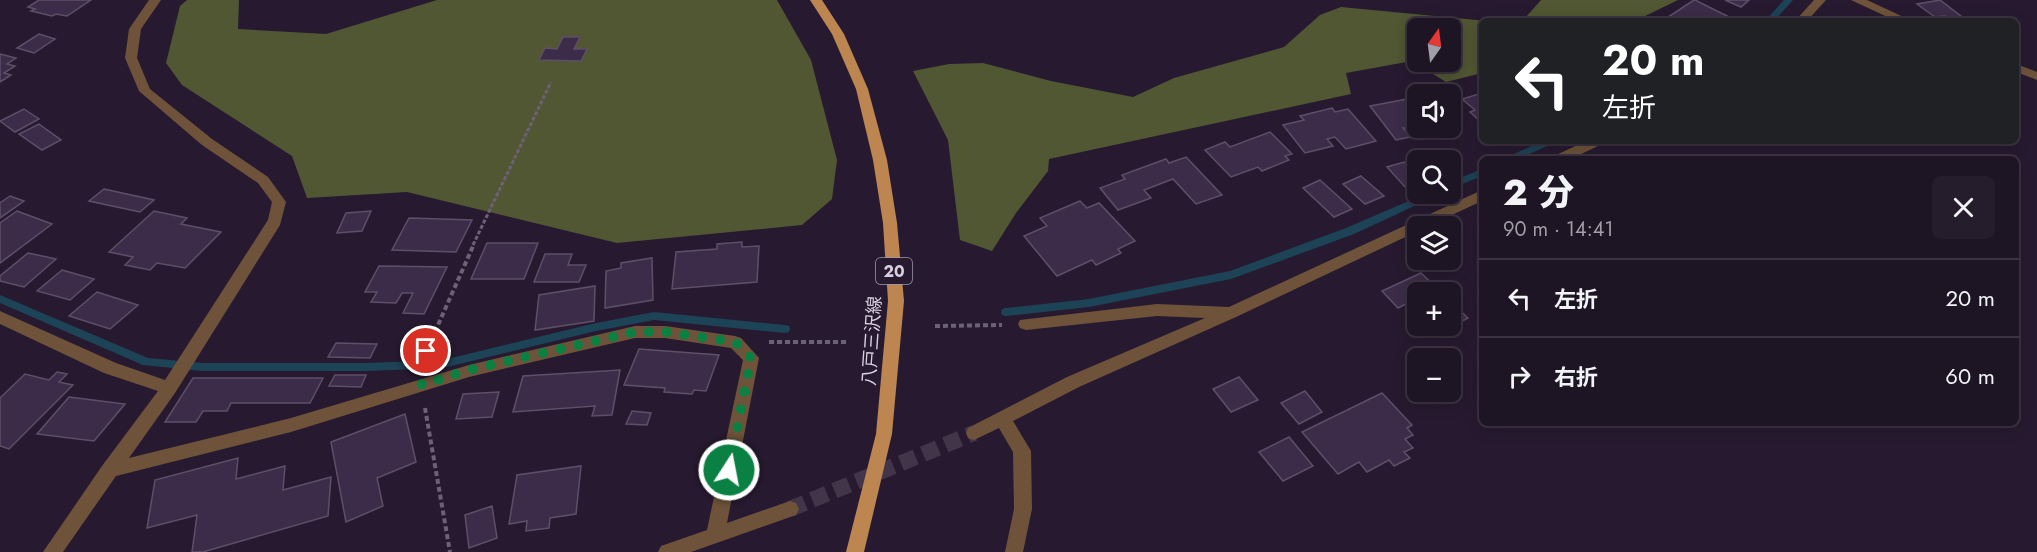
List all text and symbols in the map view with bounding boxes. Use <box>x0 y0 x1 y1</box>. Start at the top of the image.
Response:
north arrow <box>1407 18 1461 72</box>
map controls <box>1407 18 1461 402</box>
text: 20 m <box>1602 30 1704 91</box>
icon: left <box>1503 42 1581 120</box>
button: sound <box>1407 84 1461 138</box>
text: 左折 <box>1602 88 1656 127</box>
button: search <box>1407 150 1461 204</box>
text: 2 分 <box>1503 166 1574 218</box>
button: close <box>1932 176 1995 239</box>
text: 90 m · 14:41 <box>1503 215 1613 244</box>
button: layers <box>1407 216 1461 270</box>
road number: 20 <box>876 258 912 284</box>
button: + <box>1407 282 1461 336</box>
icon: left <box>1503 282 1536 315</box>
text: 20 m <box>1946 282 1995 314</box>
text: 左折 <box>1554 283 1598 315</box>
street label: 八戸三沢線 <box>856 295 888 387</box>
pin <box>400 325 451 376</box>
icon: arrive <box>409 334 442 367</box>
button: − <box>1407 348 1461 402</box>
icon: right <box>1503 360 1536 393</box>
text: 60 m <box>1945 360 1995 392</box>
text: 右折 <box>1554 361 1598 393</box>
position arrow <box>697 438 761 502</box>

